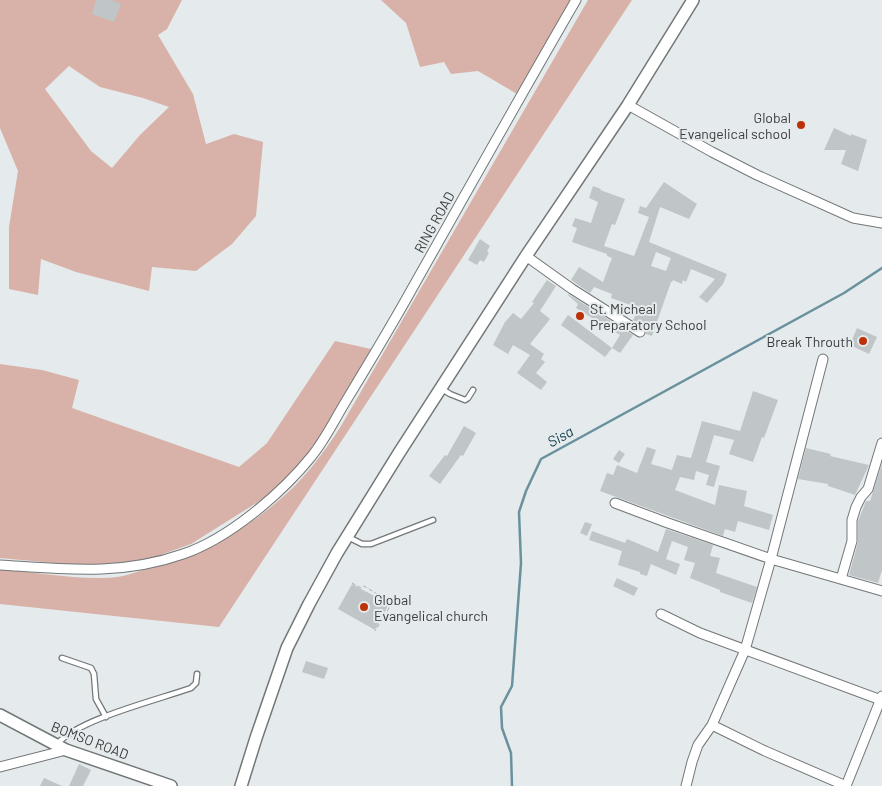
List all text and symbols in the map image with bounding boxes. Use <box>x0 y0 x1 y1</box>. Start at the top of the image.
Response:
place label: Global Evangelical school <box>679 109 791 142</box>
marker: Global Evangelical school <box>795 119 807 131</box>
street label: RING ROAD <box>410 188 458 256</box>
place label: St. Micheal Preparatory School <box>590 300 706 333</box>
marker: St. Micheal Preparatory School <box>574 310 586 322</box>
place label: Break Throuth <box>767 333 853 350</box>
marker: Break Throuth <box>857 335 869 347</box>
water label: Sisa <box>544 422 576 450</box>
place label: Global Evangelical church <box>374 591 488 624</box>
marker: Global Evangelical church <box>358 601 370 613</box>
street label: BOMSO ROAD <box>49 717 131 763</box>

